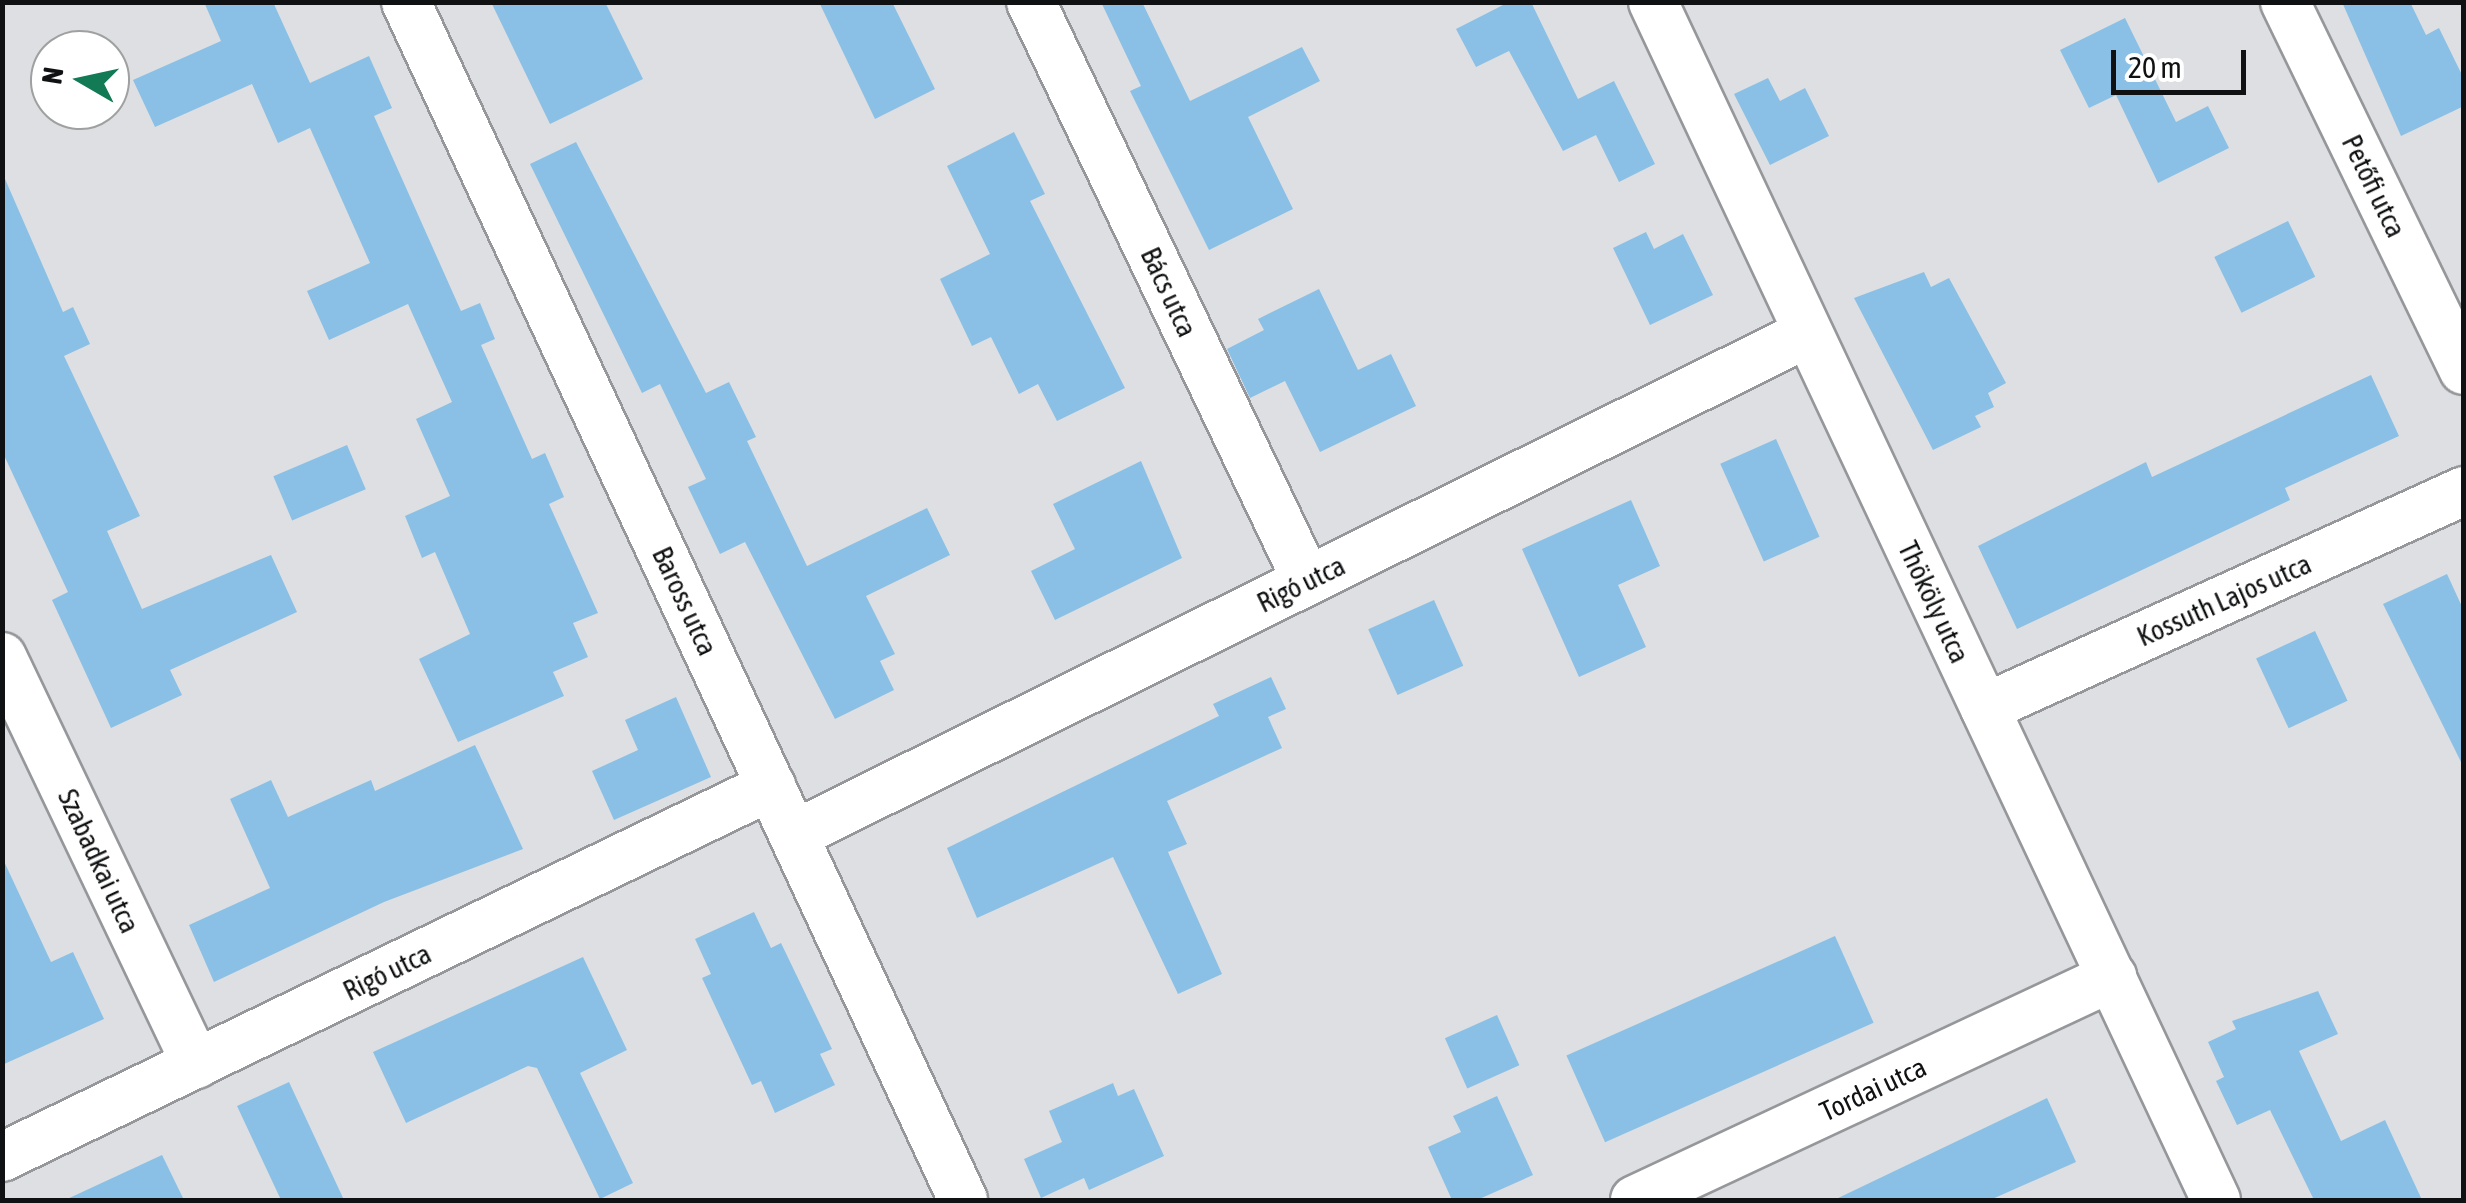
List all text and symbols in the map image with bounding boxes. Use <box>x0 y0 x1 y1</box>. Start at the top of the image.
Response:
north arrow <box>30 30 130 130</box>
scale bar <box>2116 30 2251 92</box>
text: 20 m <box>2128 50 2182 84</box>
text: N <box>35 65 69 86</box>
street label: Petőfi utca <box>2335 129 2413 243</box>
street label: Bács utca <box>1134 242 1204 342</box>
street label: Thököly utca <box>1891 536 1977 668</box>
street label: Baross utca <box>645 541 725 661</box>
street label: Kossuth Lajos utca <box>2132 547 2316 653</box>
street label: Rigó utca <box>1252 548 1350 620</box>
street label: Szabadkai utca <box>51 784 147 938</box>
street label: Rigó utca <box>338 936 436 1008</box>
street label: Tordai utca <box>1815 1050 1931 1128</box>

